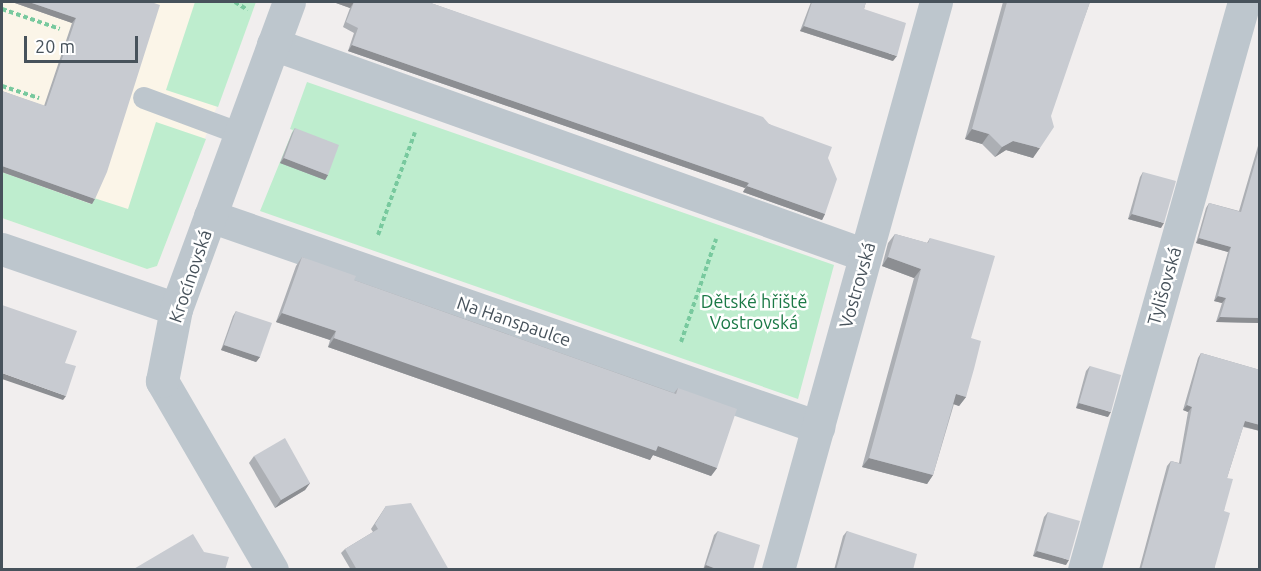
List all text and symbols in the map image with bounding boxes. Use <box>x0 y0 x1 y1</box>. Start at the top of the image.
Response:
scale bar <box>27 24 141 62</box>
text: 20 m <box>35 36 75 56</box>
street label: Krocínovská <box>164 227 216 325</box>
street label: Vostrovská <box>834 240 880 330</box>
street label: Tylišovská <box>1142 244 1186 328</box>
street label: Na Hanspaulce <box>454 291 574 351</box>
park label: Dětské hřiště Vostrovská <box>701 291 807 334</box>

